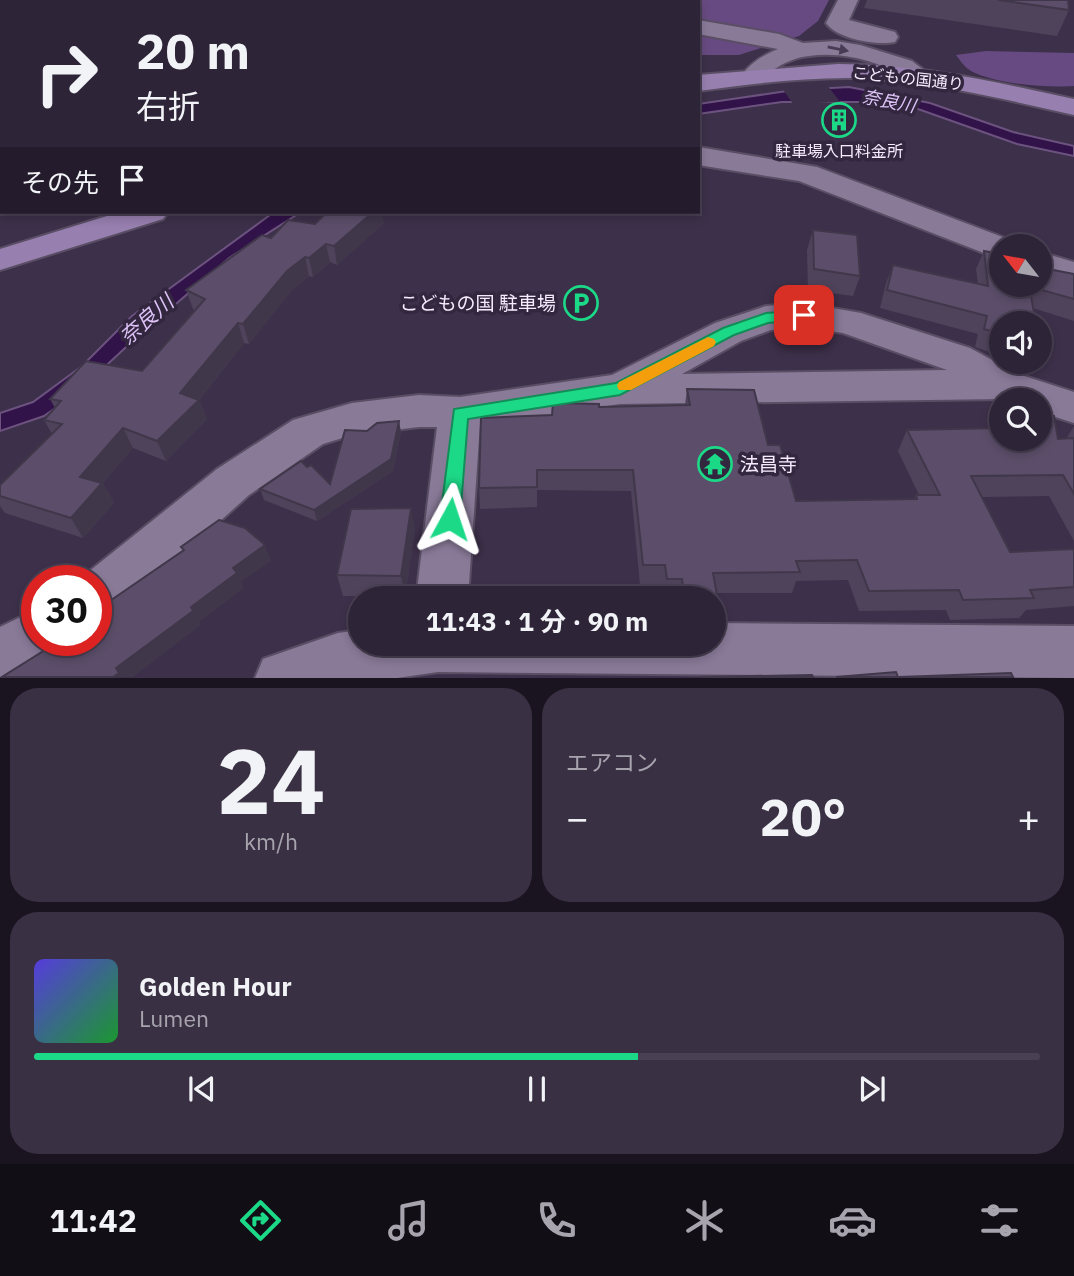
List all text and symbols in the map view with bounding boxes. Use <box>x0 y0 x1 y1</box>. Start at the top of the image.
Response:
text: 20 m <box>136 19 250 82</box>
icon: right <box>21 28 112 119</box>
one-way arrow <box>827 44 849 55</box>
street label: こどもの国通り <box>851 62 965 94</box>
text: 右折 <box>136 85 200 127</box>
water label: 奈良川 <box>860 85 920 118</box>
building icon: 駐車場入口料金所 <box>820 101 858 139</box>
place label: 駐車場入口料金所 <box>775 141 903 161</box>
icon: arrive <box>113 161 151 199</box>
text: その先 <box>21 165 99 199</box>
north arrow <box>989 234 1052 298</box>
map controls <box>989 234 1052 451</box>
parking icon: こどもの国 駐車場 <box>562 284 600 322</box>
pin <box>774 285 834 345</box>
water label: 奈良川 <box>113 286 180 350</box>
place label: こどもの国 駐車場 <box>400 291 556 315</box>
icon: arrive <box>785 296 823 334</box>
button: sound <box>989 311 1052 374</box>
button: search <box>989 388 1052 451</box>
temple icon: 法昌寺 <box>696 445 734 483</box>
place label: 法昌寺 <box>740 452 797 476</box>
position arrow <box>413 482 487 556</box>
speed limit sign: 30 <box>21 565 112 656</box>
text: 11:43 · 1 分 · 90 m <box>426 604 648 638</box>
text: 24 <box>216 721 326 839</box>
text: エアコン <box>566 747 658 777</box>
text: 20° <box>760 783 846 850</box>
text: − <box>566 793 589 842</box>
text: + <box>1017 793 1040 842</box>
text: km/h <box>244 826 298 856</box>
text: Golden Hour <box>139 969 292 1003</box>
text: Lumen <box>139 1003 209 1033</box>
icon: previous <box>183 1070 221 1108</box>
icon: pause <box>518 1070 556 1108</box>
icon: next <box>853 1070 891 1108</box>
icon: directions <box>236 1196 285 1245</box>
icon: music <box>384 1196 433 1245</box>
icon: phone <box>532 1196 581 1245</box>
icon: climate <box>680 1196 729 1245</box>
icon: car <box>828 1196 877 1245</box>
icon: filters <box>975 1196 1024 1245</box>
text: 11:42 <box>49 1199 137 1241</box>

